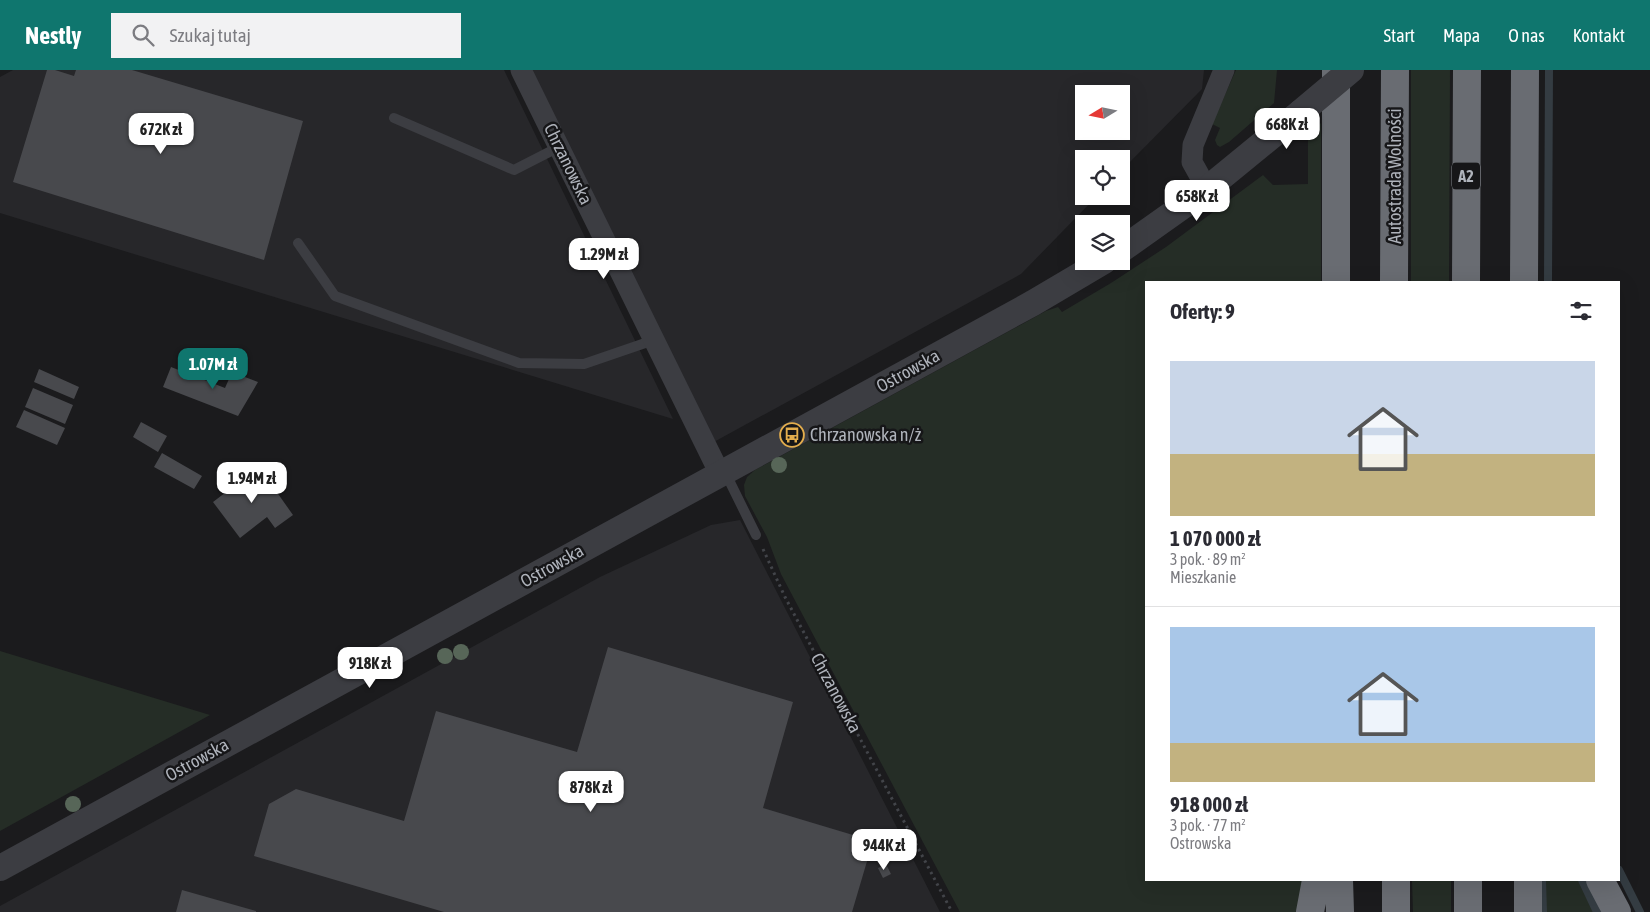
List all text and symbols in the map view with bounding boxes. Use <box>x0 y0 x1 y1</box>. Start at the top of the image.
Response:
search box <box>111 13 461 58</box>
icon: search <box>129 21 157 49</box>
text: Nestly <box>25 22 81 49</box>
text: Szukaj tutaj <box>169 24 251 46</box>
text: Start <box>1383 25 1415 46</box>
text: Mapa <box>1443 25 1480 46</box>
text: O nas <box>1508 25 1545 46</box>
text: Kontakt <box>1573 25 1625 46</box>
north arrow <box>1075 85 1130 140</box>
map controls <box>1075 85 1130 270</box>
pin: 668K zł <box>1241 108 1333 150</box>
street label: Autostrada Wolności <box>1384 108 1405 244</box>
pin: 672K zł <box>115 112 207 155</box>
text: 668K zł <box>1266 115 1308 133</box>
text: 672K zł <box>140 120 182 138</box>
street label: Chrzanowska <box>540 120 597 208</box>
button: locate <box>1075 150 1130 205</box>
road number: A2 <box>1452 162 1480 190</box>
pin: 658K zł <box>1151 180 1243 222</box>
text: 658K zł <box>1176 187 1218 205</box>
button: layers <box>1075 215 1130 270</box>
pin: 1.29M zł <box>552 238 656 280</box>
text: 1.29M zł <box>580 245 628 263</box>
icon: filters <box>1567 297 1595 325</box>
text: Oferty: 9 <box>1170 299 1235 323</box>
street label: Ostrowska <box>872 345 943 396</box>
pin: 1.07M zł <box>161 348 265 390</box>
text: 1.07M zł <box>189 355 237 373</box>
icon: home <box>1338 394 1428 484</box>
bus stop icon: Chrzanowska n/ż <box>779 422 805 448</box>
place label: Chrzanowska n/ż <box>810 424 922 445</box>
pin: 1.94M zł <box>200 462 304 504</box>
text: 1.94M zł <box>228 469 276 487</box>
text: 1 070 000 zł <box>1170 526 1261 550</box>
street label: Ostrowska <box>516 540 587 591</box>
text: 3 pok. · 89 m² <box>1170 550 1246 568</box>
text: Mieszkanie <box>1170 568 1236 586</box>
pin: 918K zł <box>324 646 416 689</box>
street label: Chrzanowska <box>807 649 866 736</box>
text: 918K zł <box>349 654 391 672</box>
icon: home <box>1338 659 1428 749</box>
street label: Ostrowska <box>161 734 232 785</box>
pin: 878K zł <box>545 770 637 813</box>
text: 878K zł <box>570 778 612 796</box>
text: 918 000 zł <box>1170 792 1248 816</box>
text: 3 pok. · 77 m² <box>1170 816 1246 834</box>
pin: 944K zł <box>838 828 930 871</box>
text: Ostrowska <box>1170 834 1231 852</box>
text: 944K zł <box>863 836 905 854</box>

